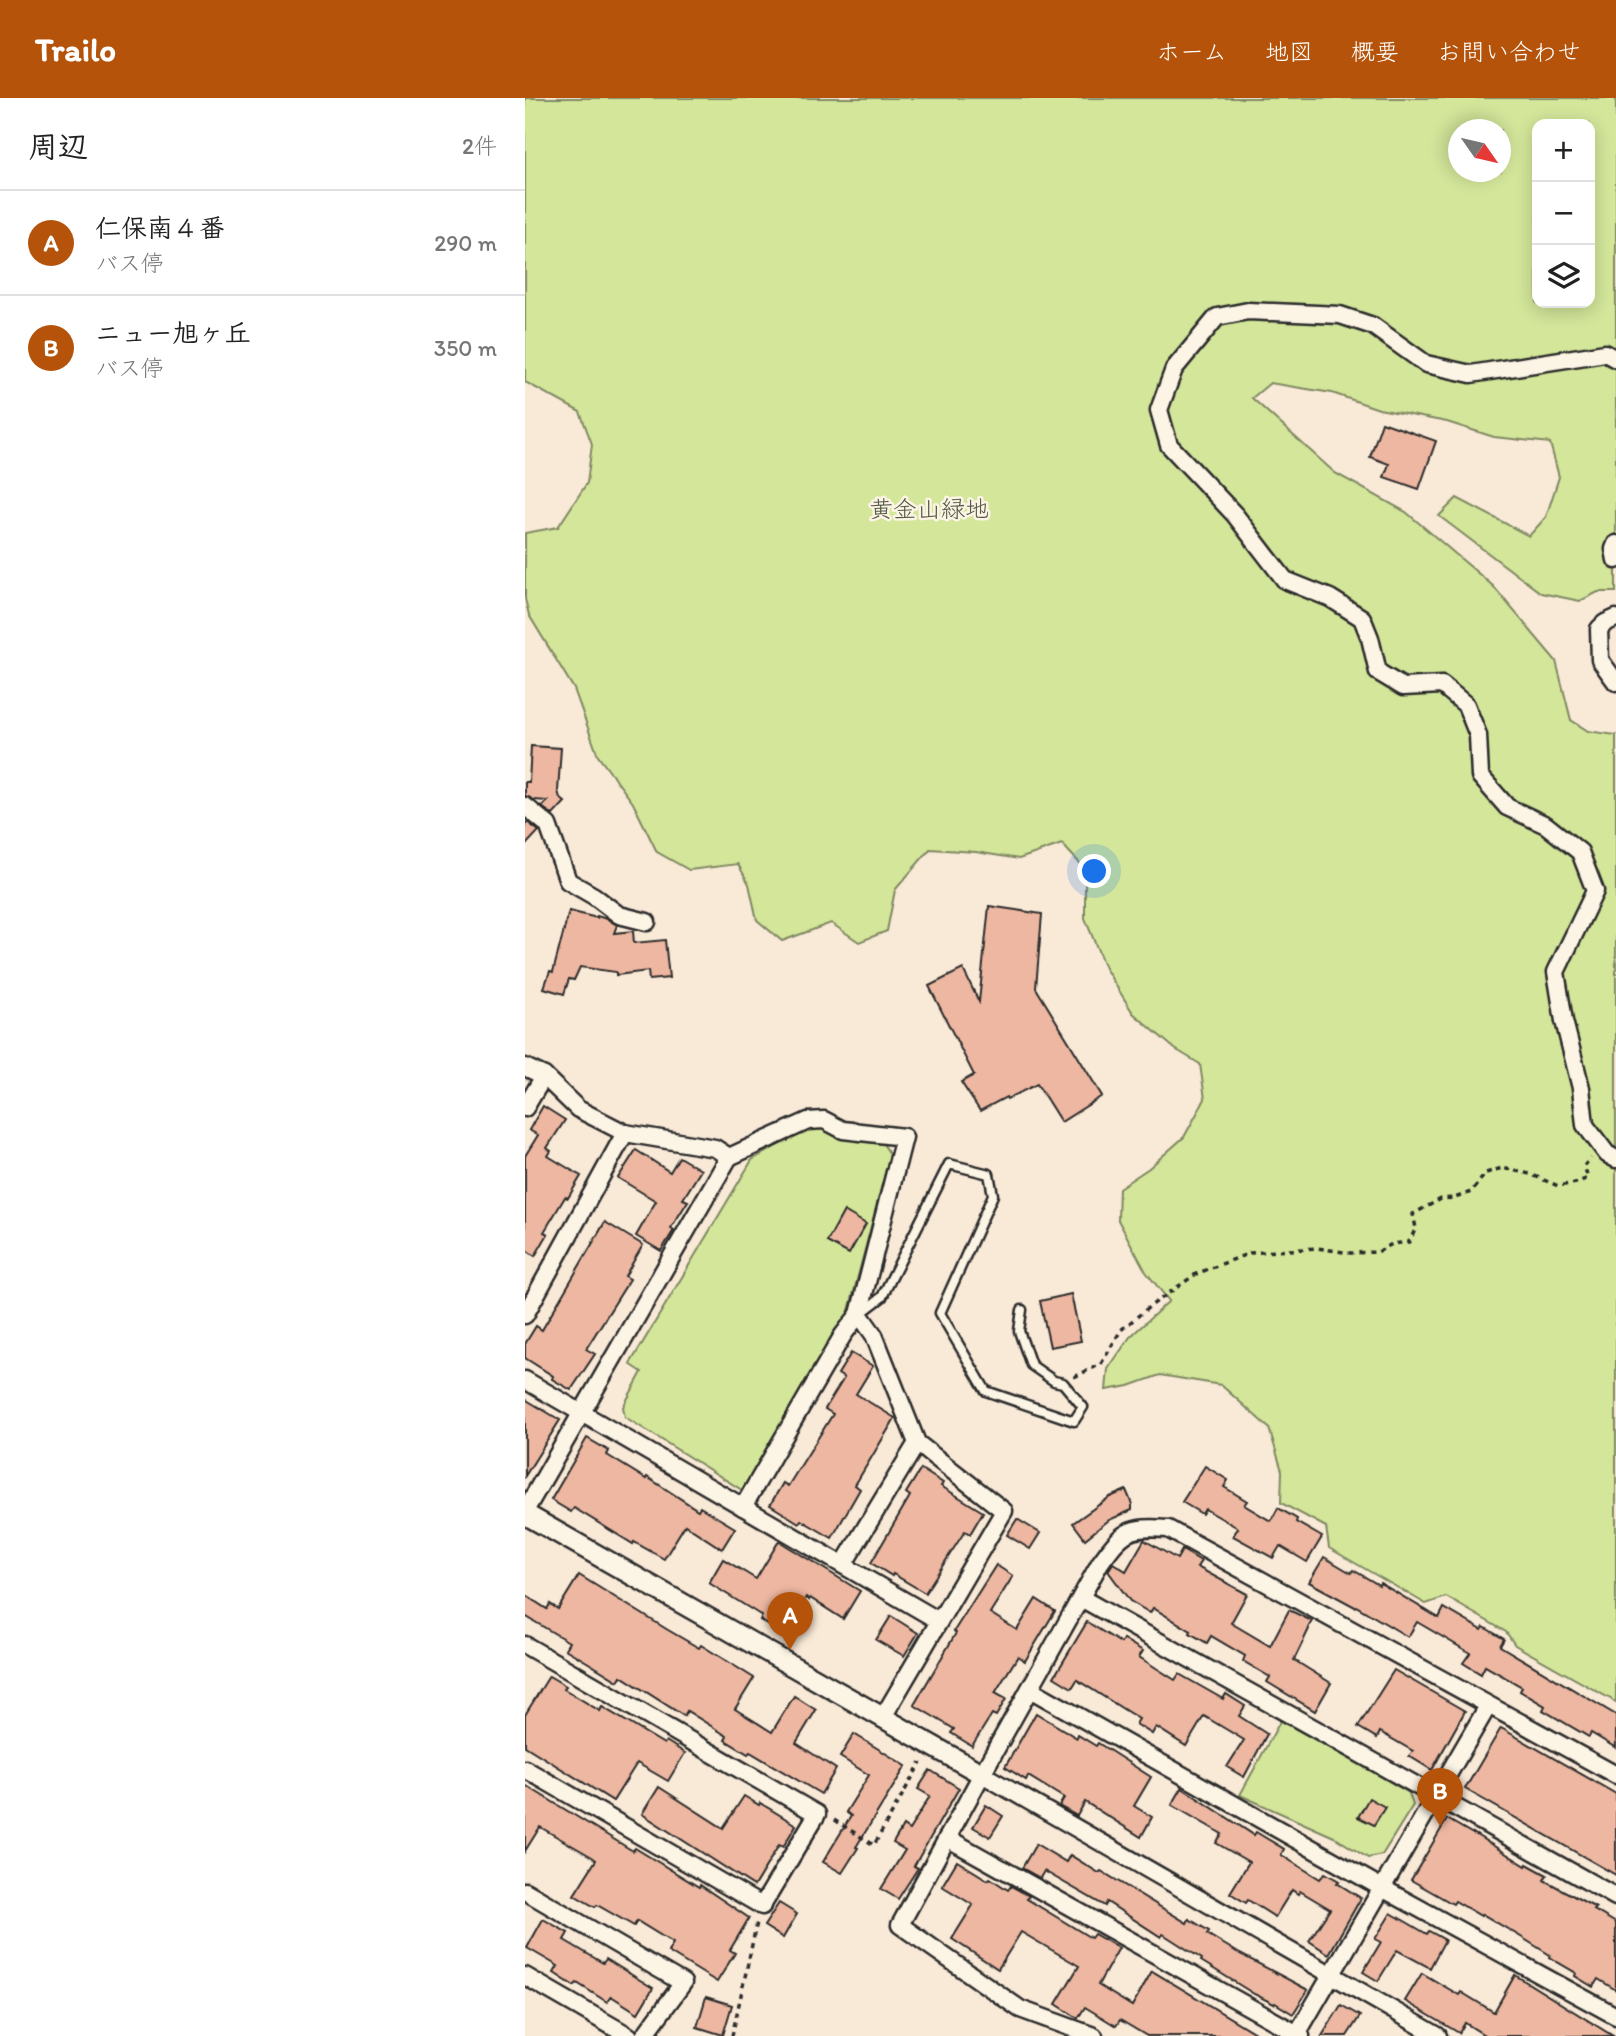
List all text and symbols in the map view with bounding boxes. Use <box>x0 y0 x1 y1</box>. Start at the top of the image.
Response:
text: Trailo <box>35 30 116 69</box>
text: ホーム <box>1156 37 1227 66</box>
text: 地図 <box>1265 37 1313 66</box>
text: 概要 <box>1351 37 1399 66</box>
text: お問い合わせ <box>1437 37 1581 66</box>
north arrow <box>1448 119 1511 182</box>
map controls <box>1532 119 1595 308</box>
button: + <box>1532 119 1595 182</box>
text: 周辺 <box>28 128 88 165</box>
text: 2件 <box>462 132 497 160</box>
button: − <box>1532 182 1595 245</box>
text: 仁保南４番 <box>95 212 225 244</box>
text: A <box>44 229 58 257</box>
text: 290 m <box>434 229 497 257</box>
button: layers <box>1532 245 1595 308</box>
text: バス停 <box>95 249 164 277</box>
text: ニュー旭ヶ丘 <box>95 317 250 349</box>
text: B <box>44 334 58 362</box>
text: 350 m <box>434 334 497 362</box>
text: バス停 <box>95 354 164 382</box>
park label: 黄金山緑地 <box>869 494 989 523</box>
your location <box>1077 854 1111 888</box>
pin: A <box>767 1592 813 1650</box>
pin: B <box>1417 1768 1463 1826</box>

